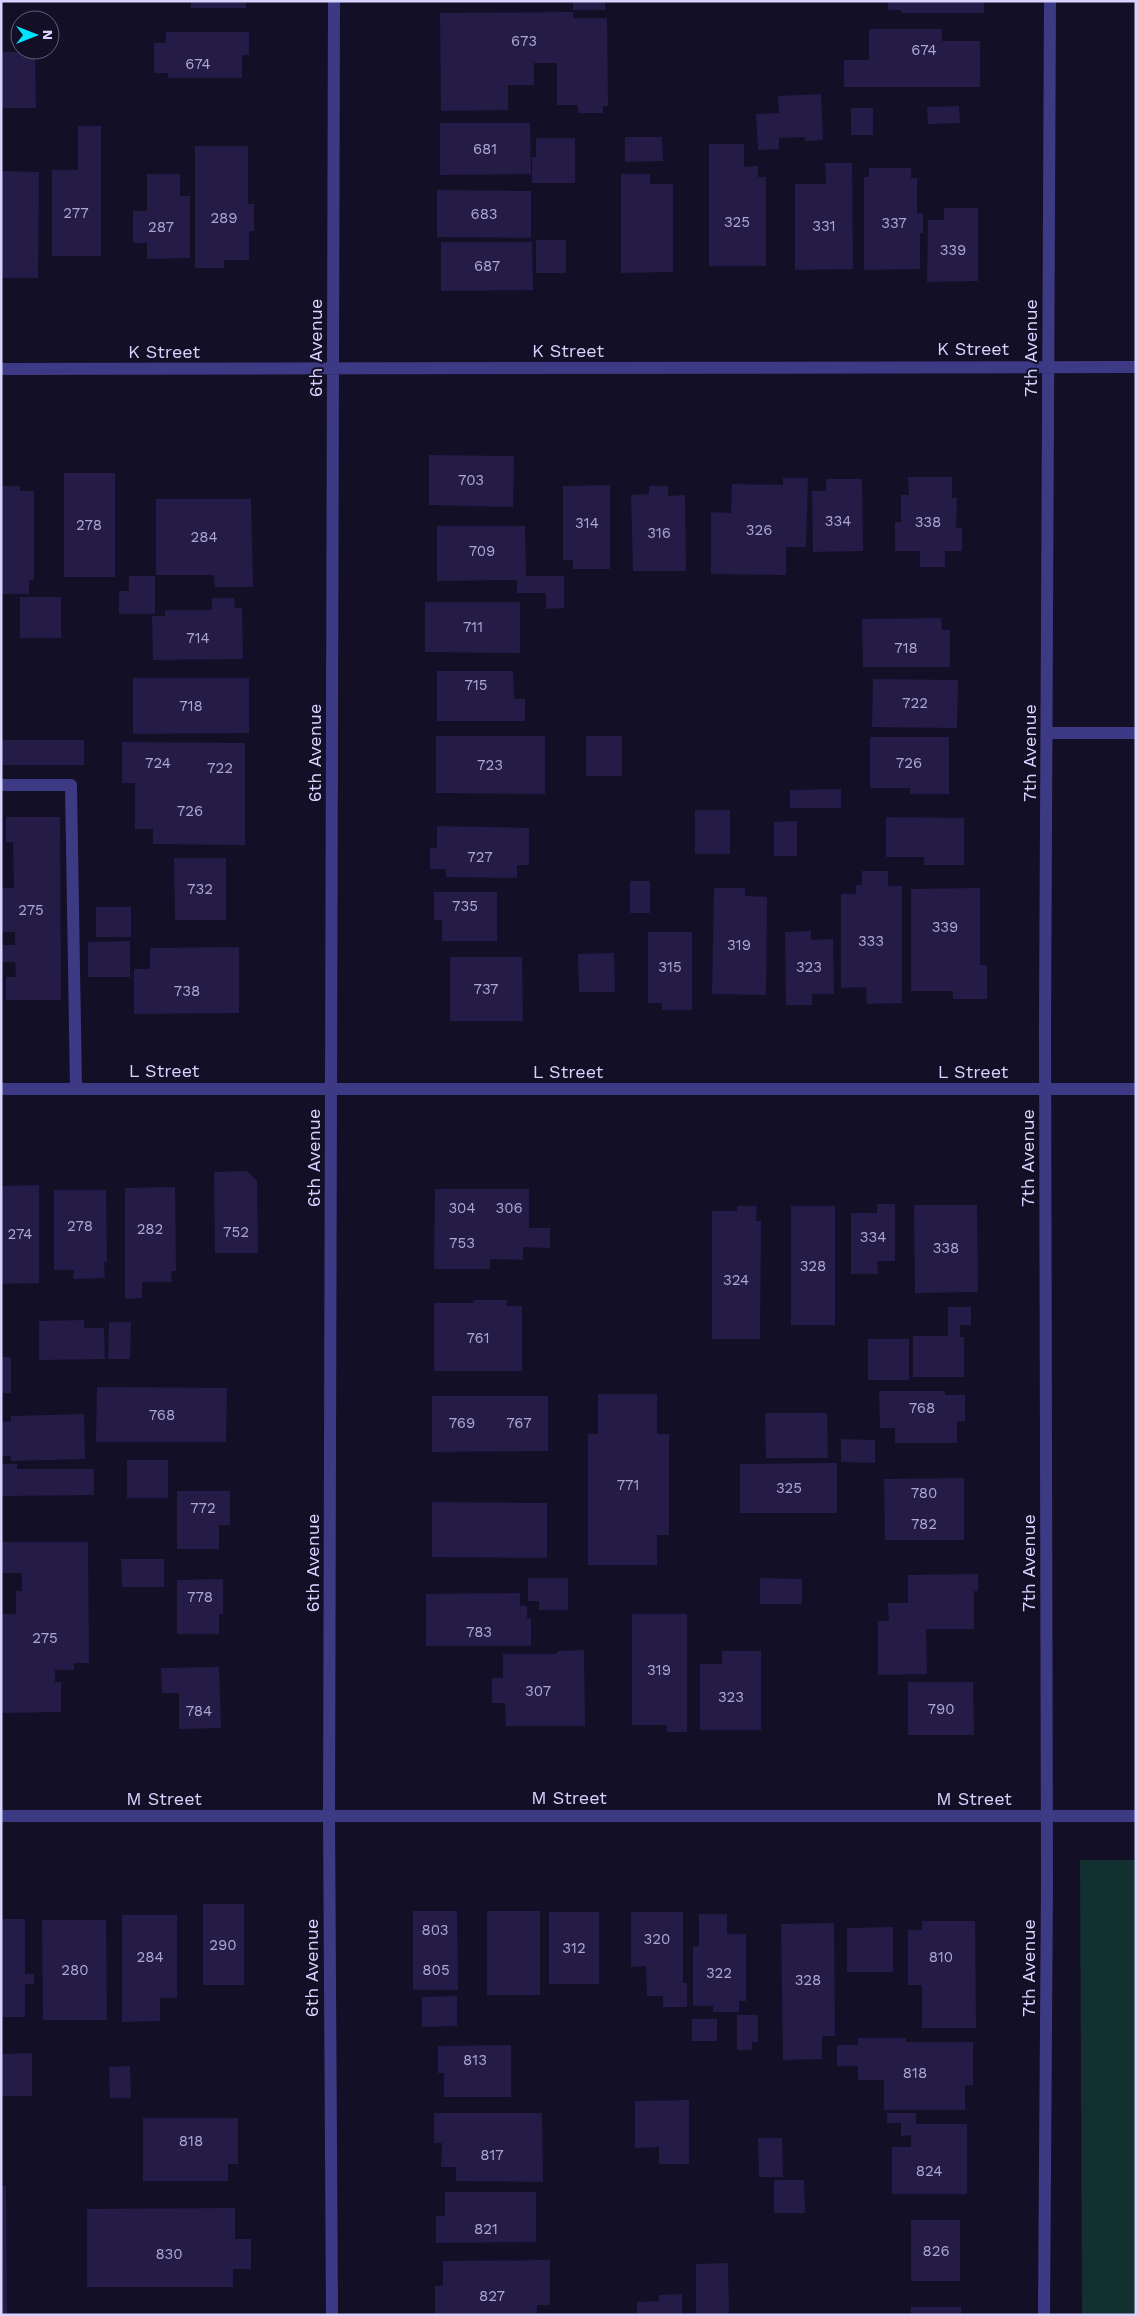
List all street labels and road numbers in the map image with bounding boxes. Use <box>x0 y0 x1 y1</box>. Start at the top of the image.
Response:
street label: 6th Avenue <box>305 299 326 397</box>
street label: 7th Avenue <box>1020 299 1041 397</box>
street label: K Street <box>937 338 1009 359</box>
street label: K Street <box>532 340 604 361</box>
street label: K Street <box>128 341 200 362</box>
street label: 6th Avenue <box>304 704 325 802</box>
street label: 7th Avenue <box>1019 704 1040 802</box>
street label: L Street <box>129 1060 200 1081</box>
street label: L Street <box>533 1061 604 1082</box>
street label: L Street <box>938 1061 1009 1082</box>
street label: 6th Avenue <box>303 1109 324 1207</box>
street label: 7th Avenue <box>1017 1109 1038 1207</box>
street label: 6th Avenue <box>302 1514 323 1612</box>
street label: 7th Avenue <box>1018 1514 1039 1612</box>
street label: M Street <box>531 1787 607 1808</box>
street label: M Street <box>126 1788 202 1809</box>
street label: M Street <box>936 1788 1012 1809</box>
street label: 6th Avenue <box>301 1919 322 2017</box>
street label: 7th Avenue <box>1018 1919 1039 2017</box>

